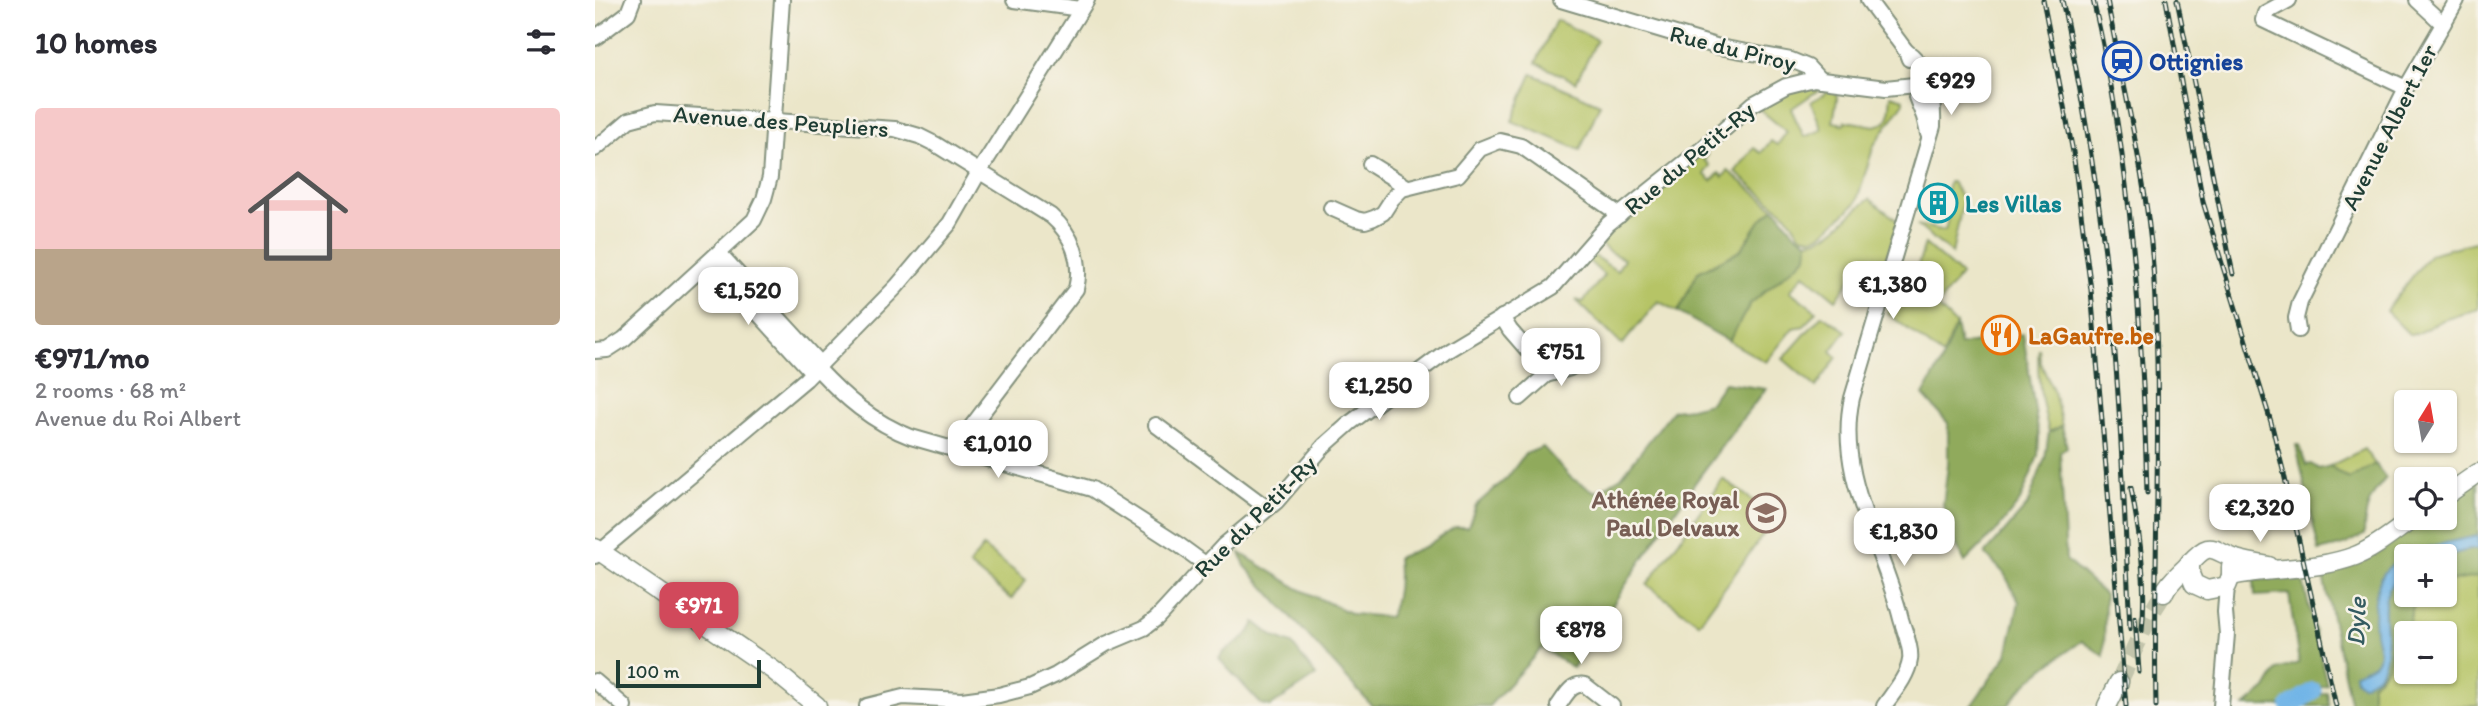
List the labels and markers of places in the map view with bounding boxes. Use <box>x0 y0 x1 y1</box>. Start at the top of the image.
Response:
station icon: Ottignies <box>2101 40 2143 82</box>
place label: Ottignies <box>2149 47 2243 77</box>
pin: €929 <box>1910 58 1992 117</box>
building icon: Les Villas <box>1917 182 1959 224</box>
place label: Les Villas <box>1965 189 2062 218</box>
pin: €1,380 <box>1836 262 1950 321</box>
pin: €1,520 <box>691 268 805 327</box>
restaurant icon: LaGaufre.be <box>1980 314 2022 356</box>
place label: LaGaufre.be <box>2028 321 2154 350</box>
pin: €751 <box>1520 328 1602 388</box>
pin: €1,250 <box>1322 362 1436 422</box>
pin: €1,010 <box>941 420 1055 480</box>
pin: €2,320 <box>2203 484 2317 544</box>
place label: Athénée Royal Paul Delvaux <box>1591 485 1740 542</box>
school or university icon: Athénée Royal Paul Delvaux <box>1745 492 1787 534</box>
pin: €1,830 <box>1847 508 1961 568</box>
pin: €971 <box>658 582 740 642</box>
pin: €878 <box>1540 606 1622 666</box>

